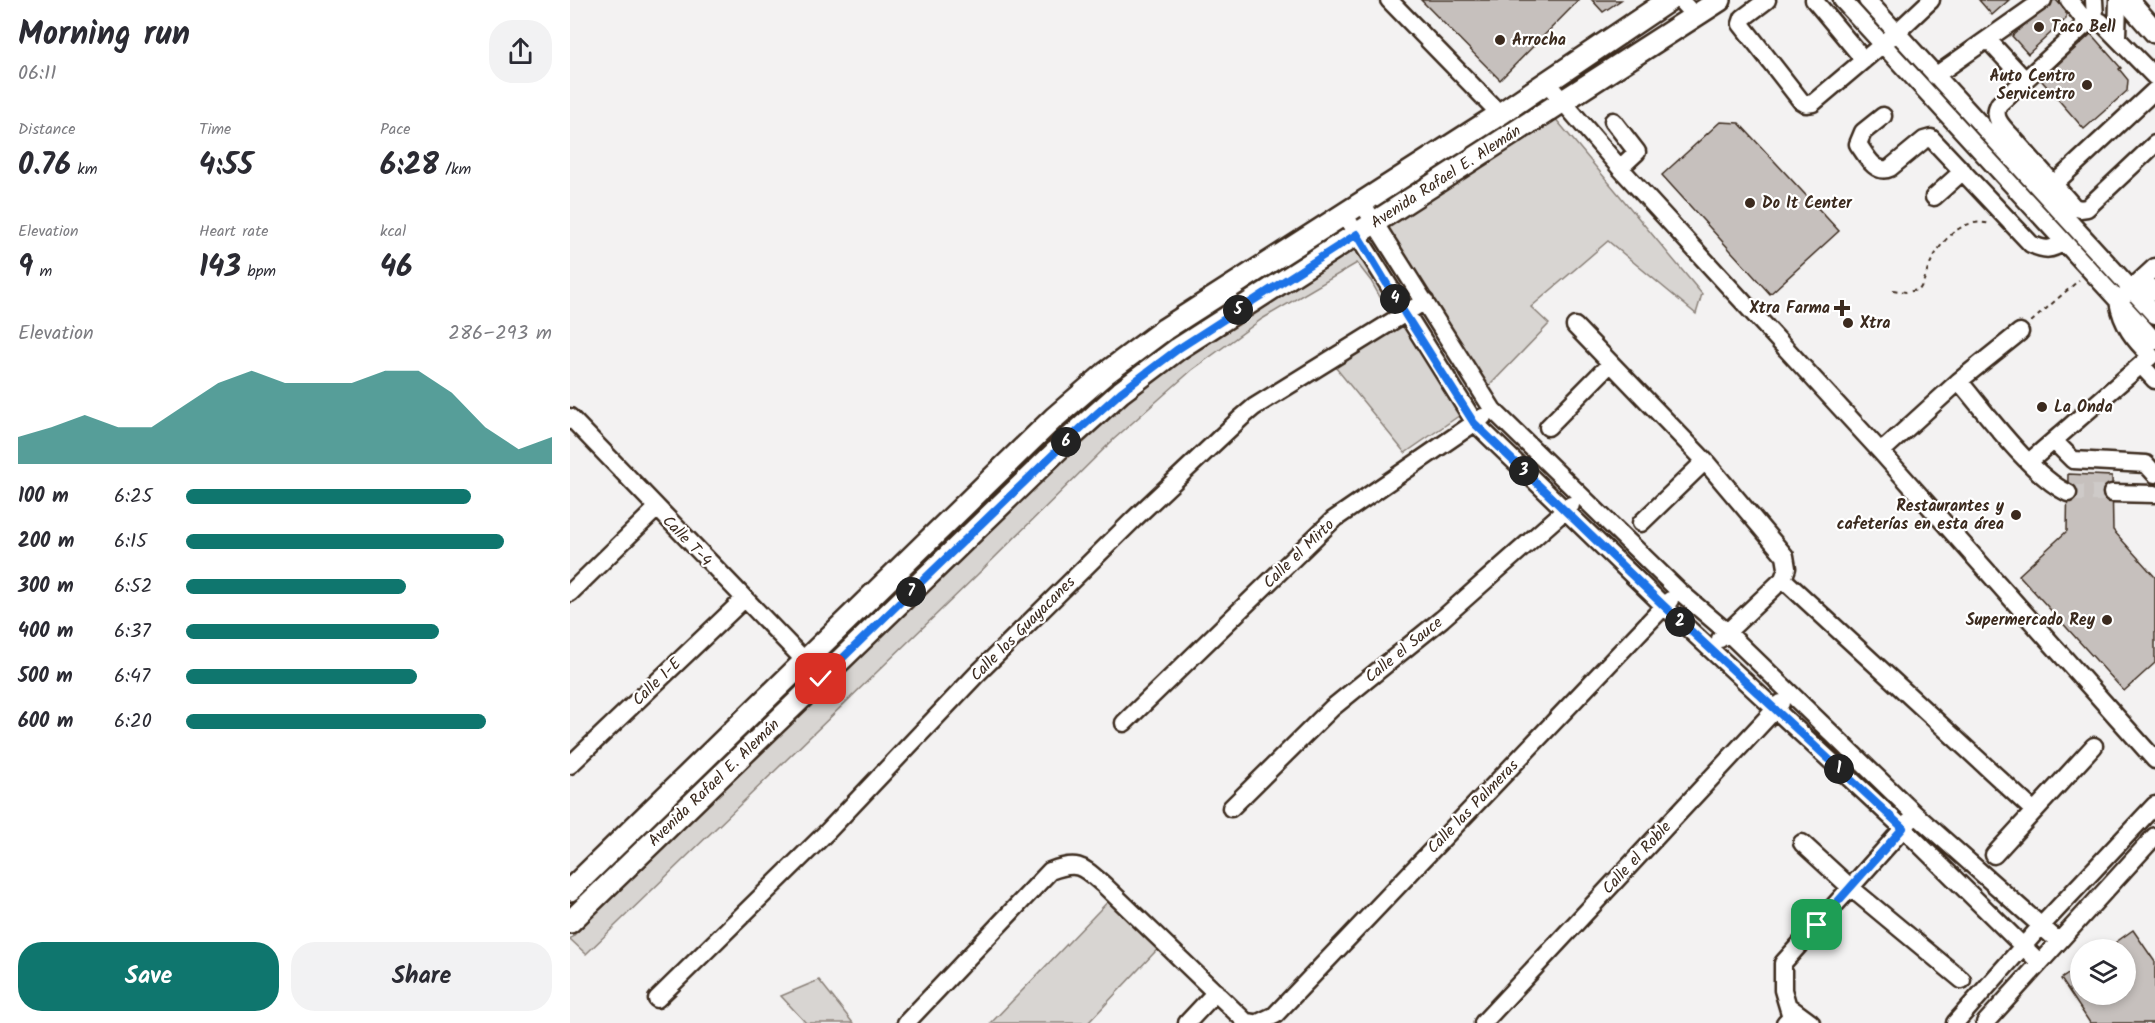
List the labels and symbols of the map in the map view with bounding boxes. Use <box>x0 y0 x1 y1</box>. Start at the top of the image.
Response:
place label: Taco Bell <box>2051 15 2116 40</box>
marker: Taco Bell <box>2032 20 2046 34</box>
place label: Arrocha <box>1512 28 1566 53</box>
marker: Arrocha <box>1493 33 1507 47</box>
place label: Auto Centro Servicentro <box>1990 64 2075 107</box>
marker: Auto Centro Servicentro <box>2080 78 2094 92</box>
street label: Avenida Rafael E. Alemán <box>1366 119 1526 235</box>
place label: Do It Center <box>1762 191 1853 216</box>
marker: Do It Center <box>1743 196 1757 210</box>
pin: 4 <box>1380 284 1410 314</box>
pin: 5 <box>1223 295 1253 325</box>
place label: Xtra Farma <box>1748 296 1830 321</box>
marker: Xtra Farma <box>1835 301 1849 315</box>
place label: Xtra <box>1859 311 1891 336</box>
marker: Xtra <box>1841 316 1855 330</box>
place label: La Onda <box>2054 395 2113 420</box>
marker: La Onda <box>2035 400 2049 414</box>
pin: 6 <box>1051 427 1081 457</box>
pin: 3 <box>1509 456 1539 486</box>
place label: Restaurantes y cafeterías en esta área <box>1837 494 2005 537</box>
marker: Restaurantes y cafeterías en esta área <box>2009 508 2023 522</box>
street label: Calle T-4 <box>656 510 718 573</box>
street label: Calle el Mirto <box>1257 513 1341 595</box>
street label: Calle los Guayacanes <box>965 571 1081 687</box>
pin: 7 <box>896 577 926 607</box>
pin: 2 <box>1665 607 1695 637</box>
place label: Supermercado Rey <box>1966 608 2096 633</box>
street label: Calle el Sauce <box>1360 611 1448 689</box>
marker: Supermercado Rey <box>2100 613 2114 627</box>
street label: Calle 1-E <box>627 652 688 712</box>
pin <box>795 653 846 704</box>
street label: Avenida Rafael E. Alemán <box>642 713 786 853</box>
street label: Calle las Palmeras <box>1421 754 1525 860</box>
pin: 1 <box>1824 754 1854 784</box>
street label: Calle el Roble <box>1596 816 1678 900</box>
pin <box>1791 899 1842 950</box>

